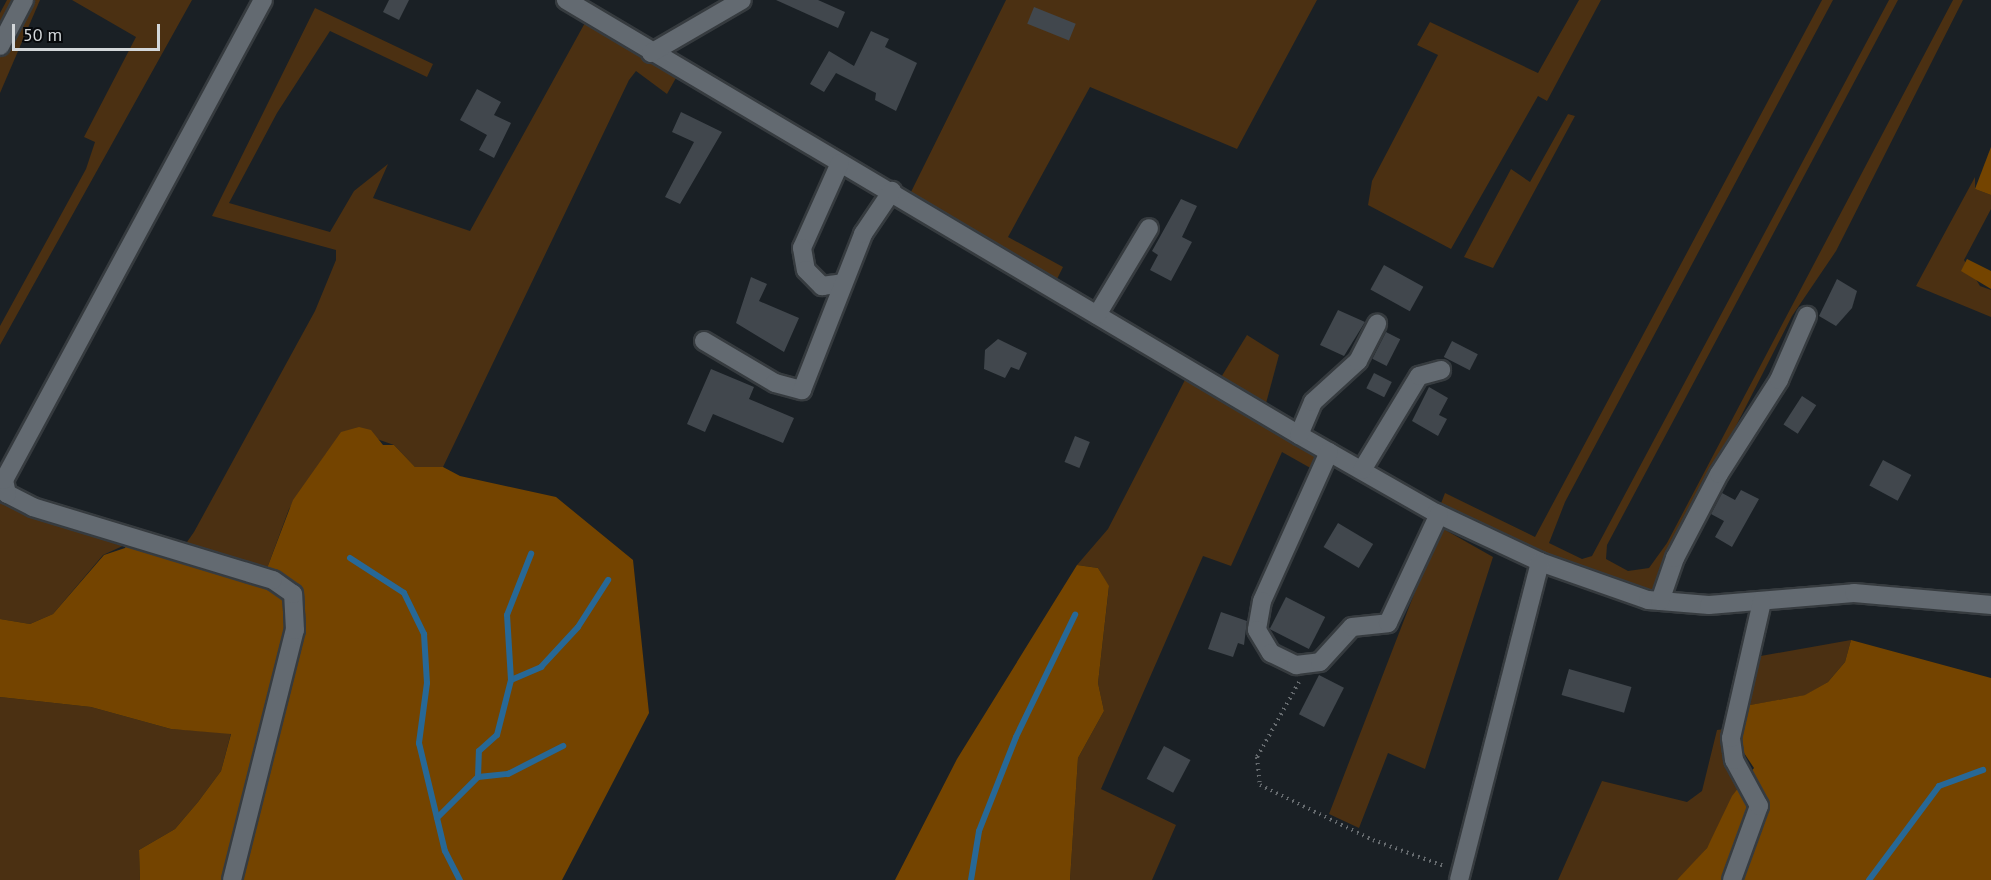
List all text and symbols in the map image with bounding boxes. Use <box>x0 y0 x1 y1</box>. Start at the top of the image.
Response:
scale bar <box>15 12 164 50</box>
text: 50 m <box>23 23 62 46</box>

